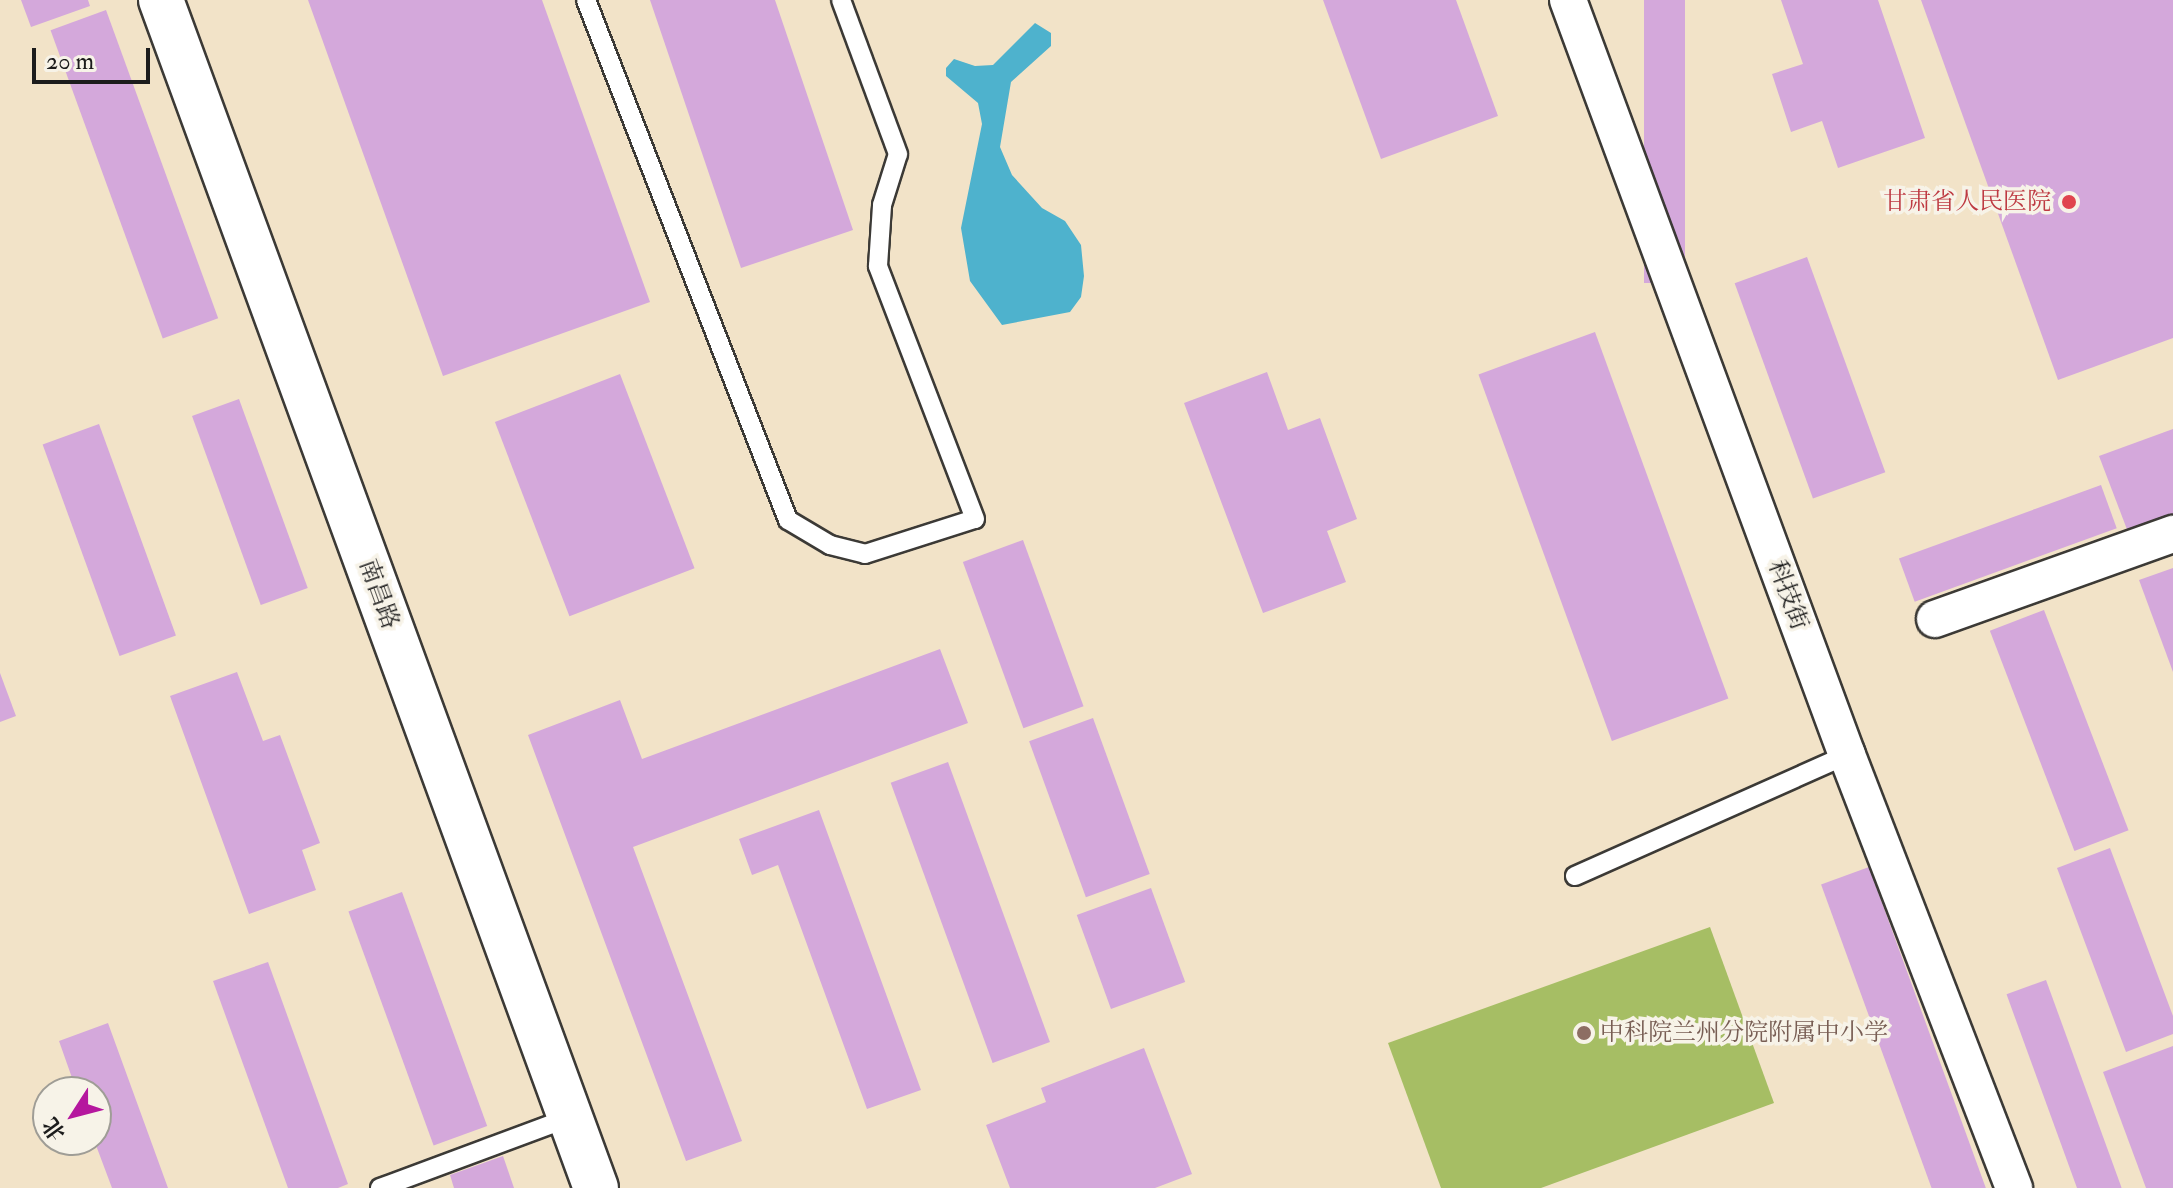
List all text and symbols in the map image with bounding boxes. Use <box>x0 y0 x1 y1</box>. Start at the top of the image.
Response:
scale bar <box>36 32 154 82</box>
text: 20 m <box>46 46 94 77</box>
place label: 甘肃省人民医院 <box>1883 188 2051 216</box>
marker: 甘肃省人民医院 <box>2058 191 2080 213</box>
street label: 南昌路 <box>353 555 405 633</box>
street label: 科技街 <box>1762 556 1814 634</box>
place label: 中科院兰州分院附属中小学 <box>1600 1019 1888 1047</box>
marker: 中科院兰州分院附属中小学 <box>1575 1024 1593 1042</box>
north arrow <box>32 1076 112 1156</box>
text: 北 <box>36 1112 72 1146</box>

